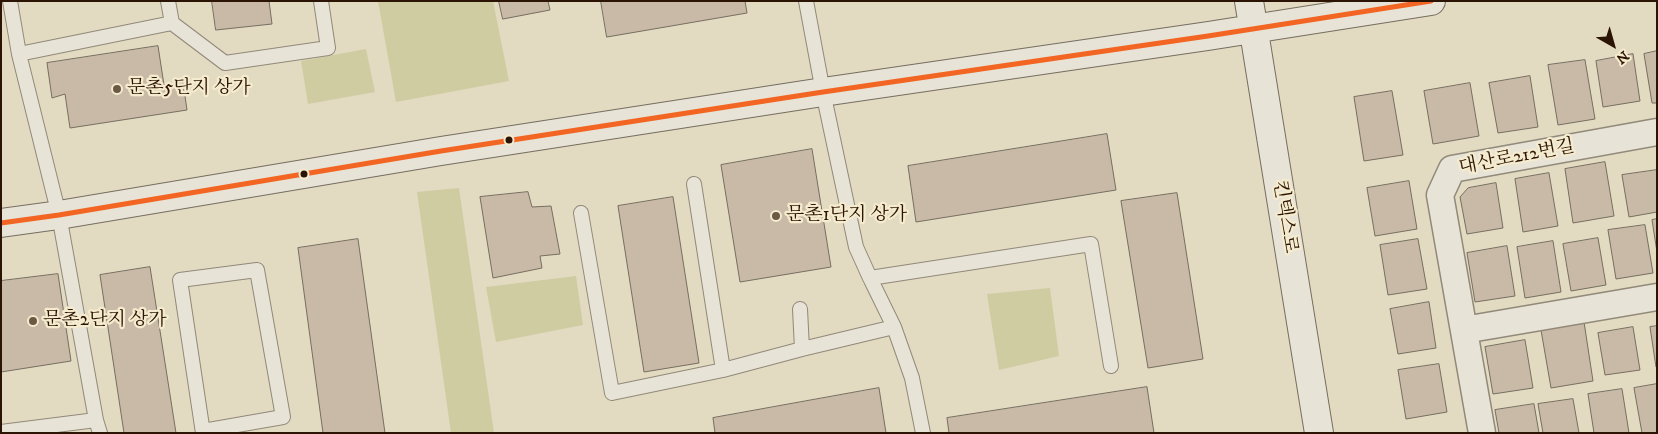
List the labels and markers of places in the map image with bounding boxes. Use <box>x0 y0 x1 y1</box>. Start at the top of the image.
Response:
place label: 문촌5단지 상가 <box>127 78 251 100</box>
marker: 문촌5단지 상가 <box>111 83 123 95</box>
unlabelled marker <box>504 135 514 145</box>
unlabelled marker <box>299 169 309 179</box>
place label: 문촌1단지 상가 <box>786 205 907 227</box>
marker: 문촌1단지 상가 <box>770 210 782 222</box>
place label: 문촌2단지 상가 <box>43 310 167 332</box>
marker: 문촌2단지 상가 <box>27 315 39 327</box>

